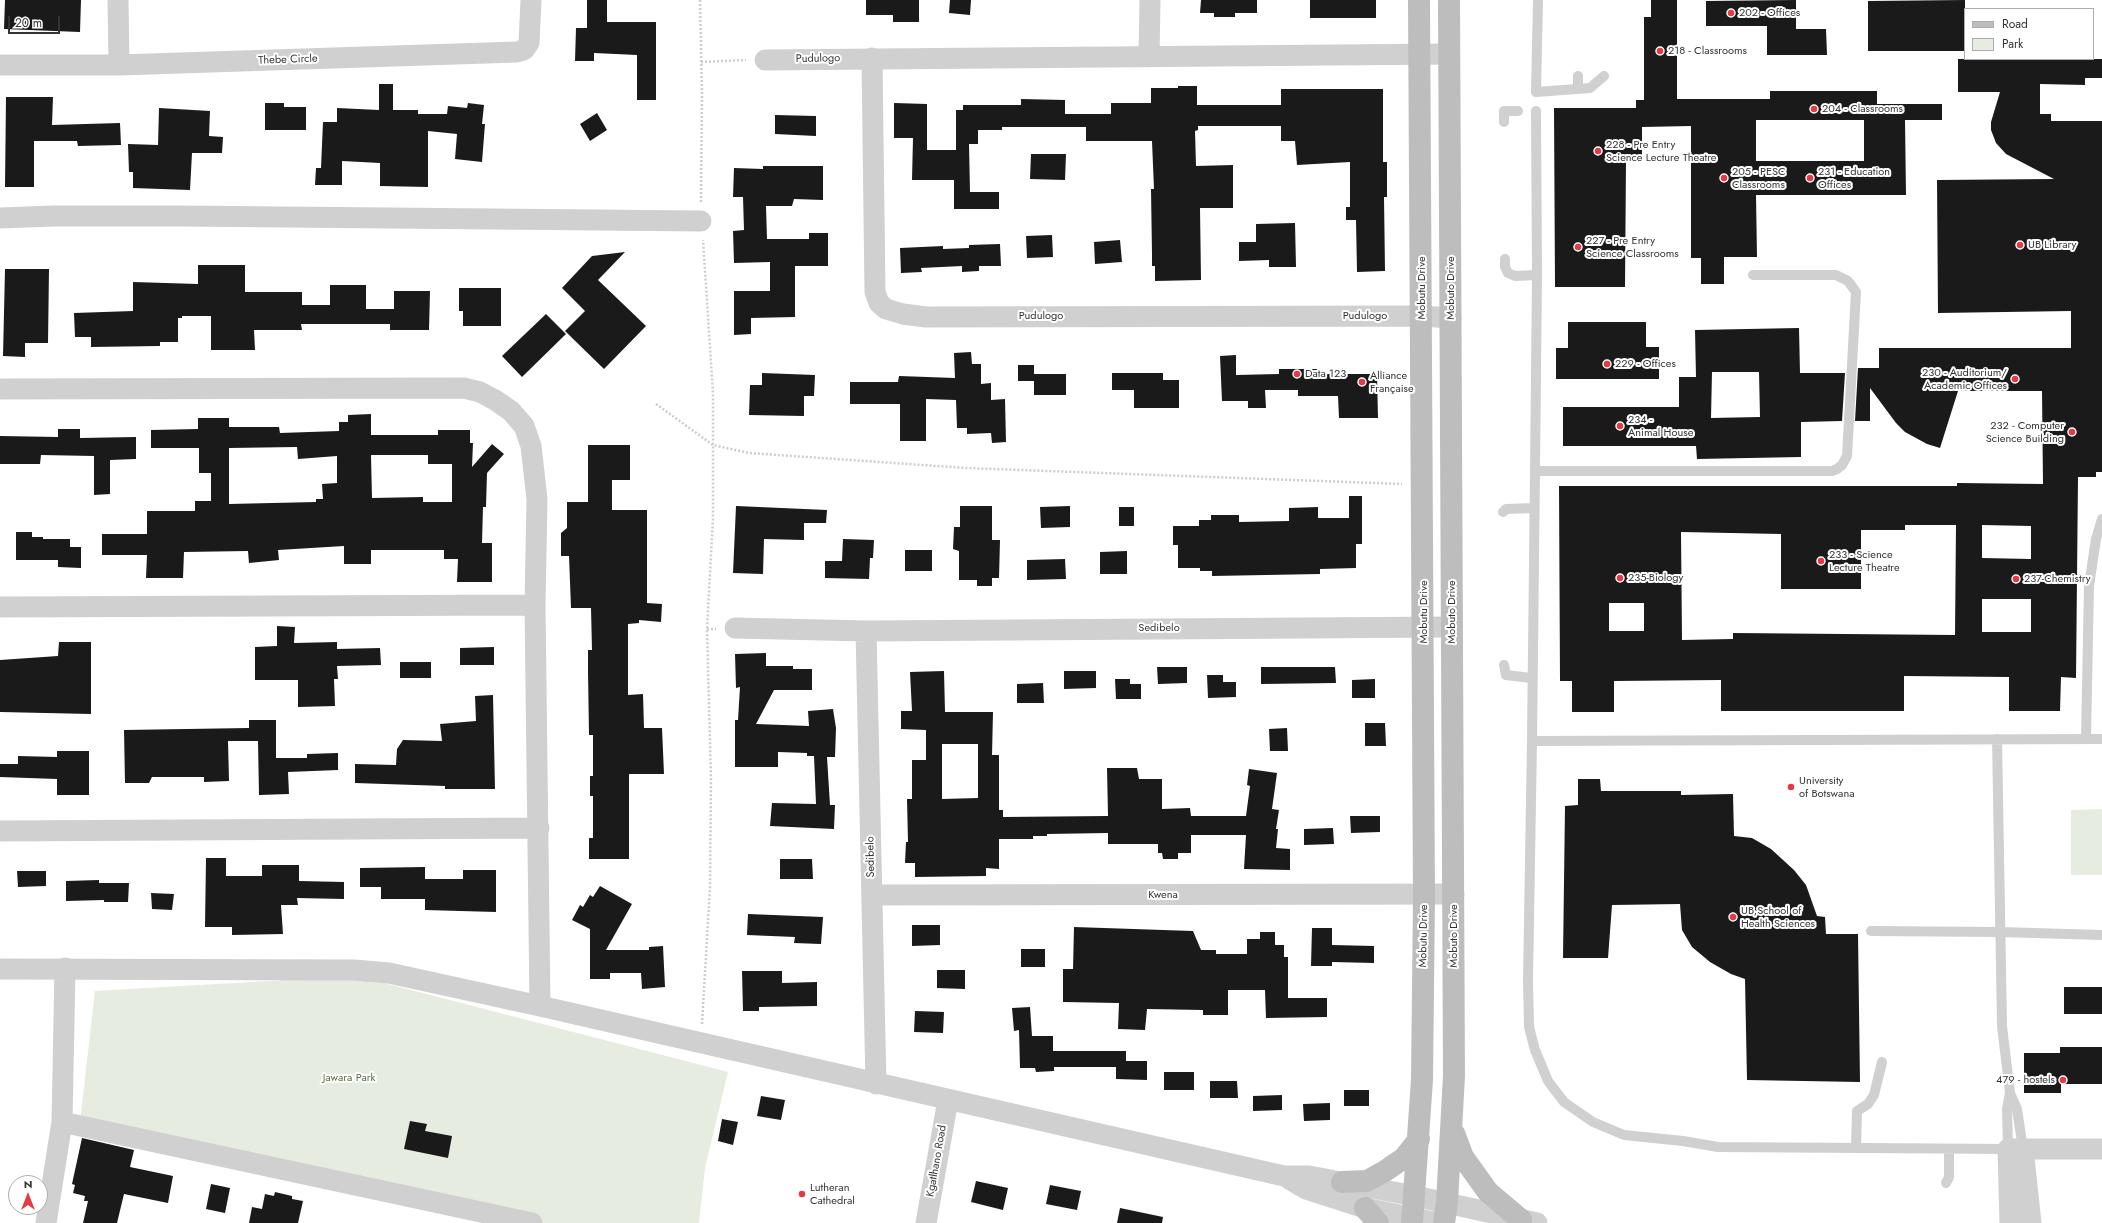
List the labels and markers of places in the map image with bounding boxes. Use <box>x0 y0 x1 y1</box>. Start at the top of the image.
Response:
place label: 202 - Offices <box>1739 6 1800 20</box>
marker: 202 - Offices <box>1726 8 1736 18</box>
place label: 218 - Classrooms <box>1668 44 1747 58</box>
marker: 218 - Classrooms <box>1655 46 1665 56</box>
place label: 204 - Classrooms <box>1822 102 1903 116</box>
marker: 204 - Classrooms <box>1809 104 1819 114</box>
place label: 228 - Pre Entry Science Lecture Theatre <box>1606 138 1716 164</box>
marker: 228 - Pre Entry Science Lecture Theatre <box>1593 146 1603 156</box>
place label: 205 - PESC Classrooms <box>1732 165 1786 191</box>
place label: 231 - Education Offices <box>1818 165 1890 191</box>
marker: 205 - PESC Classrooms <box>1719 173 1729 183</box>
marker: 231 - Education Offices <box>1805 173 1815 183</box>
place label: 227 - Pre Entry Science Classrooms <box>1586 234 1679 260</box>
place label: UB Library <box>2028 238 2076 252</box>
marker: UB Library <box>2015 240 2025 250</box>
marker: 227 - Pre Entry Science Classrooms <box>1573 242 1583 252</box>
place label: 229 - Offices <box>1615 357 1676 371</box>
marker: 229 - Offices <box>1602 359 1612 369</box>
place label: 230 - Auditorium/ Academic Offices <box>1922 366 2007 392</box>
place label: Data 123 <box>1305 367 1346 381</box>
marker: Data 123 <box>1292 369 1302 379</box>
place label: Alliance Française <box>1370 369 1414 395</box>
marker: 230 - Auditorium/ Academic Offices <box>2010 374 2020 384</box>
marker: Alliance Française <box>1357 377 1367 387</box>
place label: 234 - Animal House <box>1628 413 1693 439</box>
place label: 232 - Computer Science Building <box>1986 419 2064 445</box>
marker: 234 - Animal House <box>1615 421 1625 431</box>
marker: 232 - Computer Science Building <box>2067 427 2077 437</box>
place label: 233 - Science Lecture Theatre <box>1829 548 1900 574</box>
marker: 233 - Science Lecture Theatre <box>1816 556 1826 566</box>
place label: 235-Biology <box>1628 571 1683 585</box>
place label: 237-Chemistry <box>2024 572 2091 586</box>
marker: 235-Biology <box>1615 573 1625 583</box>
marker: 237-Chemistry <box>2011 574 2021 584</box>
place label: University of Botswana <box>1799 774 1854 800</box>
marker: University of Botswana <box>1786 782 1796 792</box>
place label: UB,School of Health Sciences <box>1741 904 1815 930</box>
marker: UB,School of Health Sciences <box>1728 912 1738 922</box>
place label: 479 - hostels <box>1996 1073 2055 1087</box>
marker: 479 - hostels <box>2058 1075 2068 1085</box>
place label: Lutheran Cathedral <box>810 1181 855 1207</box>
marker: Lutheran Cathedral <box>797 1189 807 1199</box>

